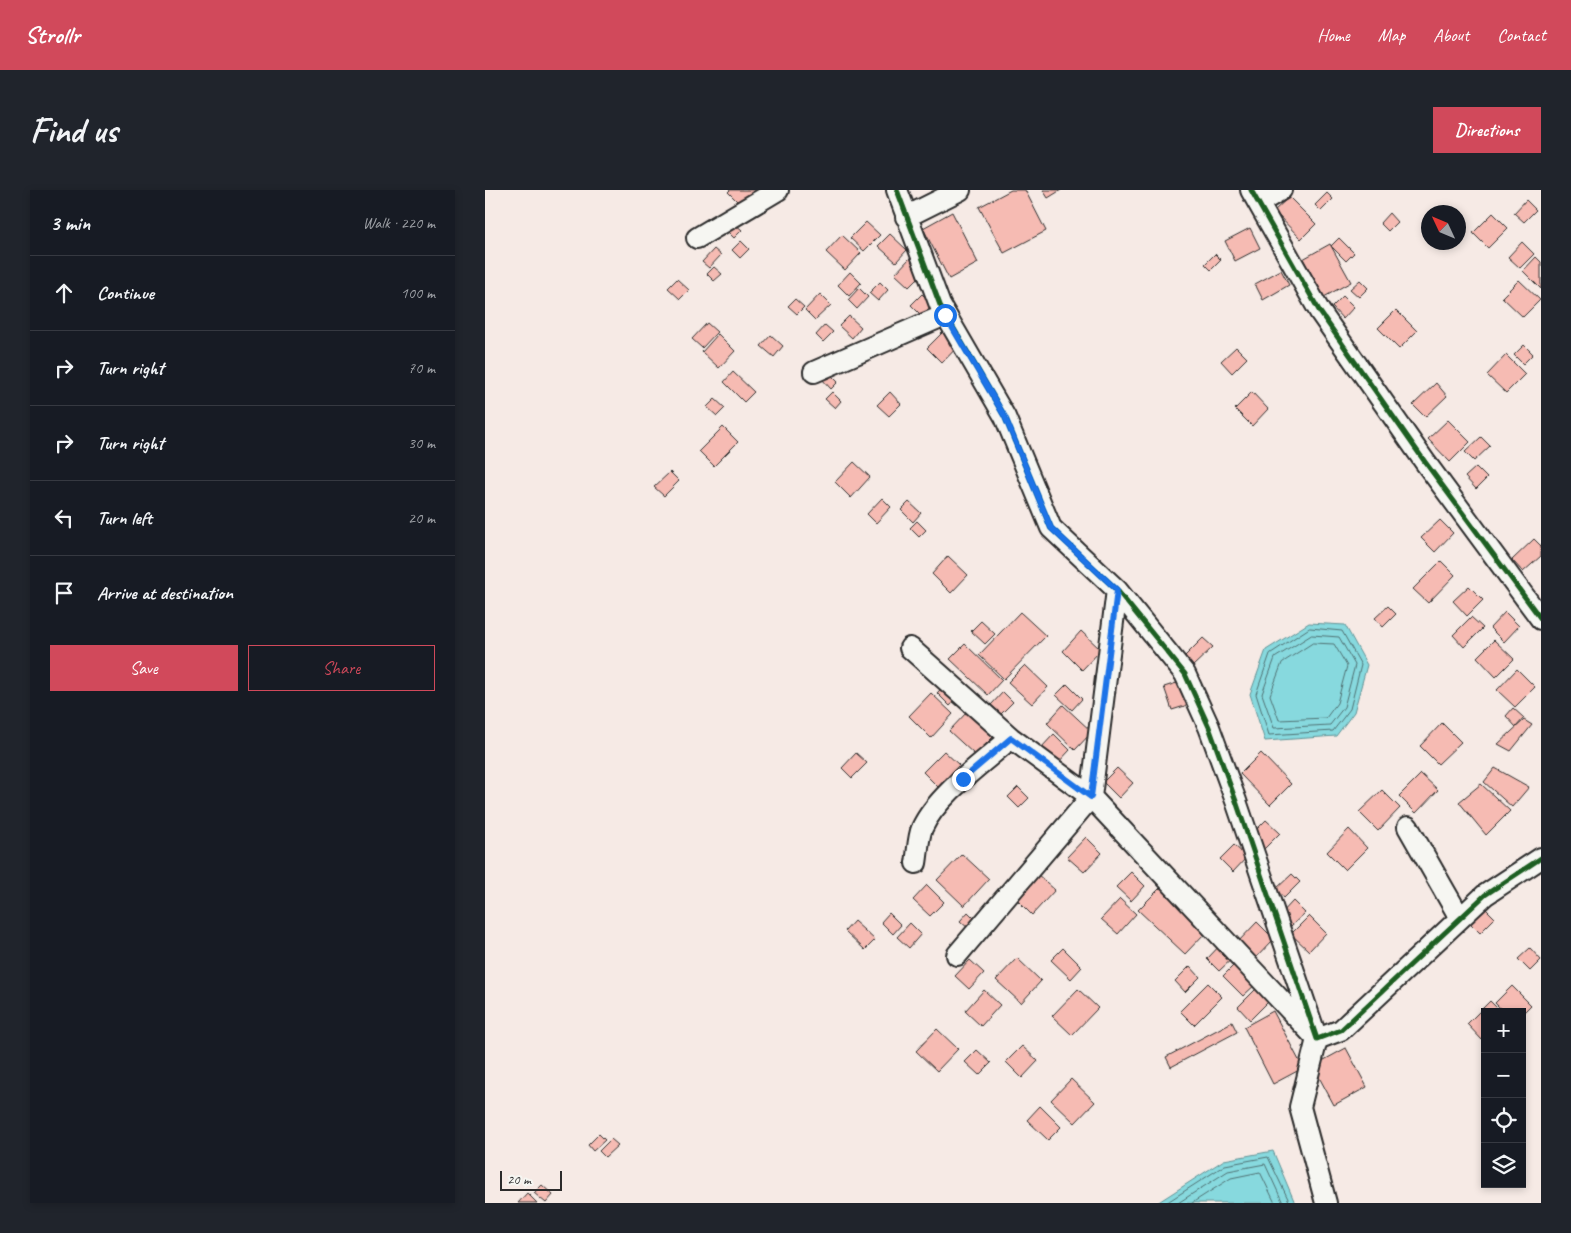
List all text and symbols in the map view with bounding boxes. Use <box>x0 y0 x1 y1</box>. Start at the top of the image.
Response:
text: Strollr <box>25 20 80 50</box>
text: Home <box>1317 24 1350 46</box>
text: Map <box>1378 24 1405 46</box>
text: About <box>1433 24 1469 46</box>
text: Contact <box>1497 24 1546 46</box>
button: Directions <box>1433 107 1541 153</box>
text: Find us <box>30 108 117 153</box>
north arrow <box>1421 205 1466 250</box>
text: 3 min <box>50 210 90 236</box>
text: Walk · 220 m <box>363 213 435 233</box>
icon: ahead <box>50 279 78 307</box>
text: Continue <box>97 281 154 305</box>
text: 100 m <box>401 283 435 303</box>
route start <box>934 304 957 327</box>
icon: right <box>50 354 78 382</box>
text: Turn right <box>97 356 164 380</box>
text: 70 m <box>408 358 435 378</box>
icon: right <box>50 429 78 457</box>
text: Turn right <box>97 431 164 455</box>
text: 30 m <box>408 433 435 453</box>
icon: left <box>50 504 78 532</box>
text: Turn left <box>97 506 152 530</box>
text: 20 m <box>408 508 435 528</box>
icon: arrive <box>50 579 78 607</box>
text: Arrive at destination <box>97 581 233 605</box>
button: Save <box>50 645 238 691</box>
button: Share <box>248 645 435 691</box>
route end <box>952 768 975 791</box>
map controls <box>1481 1008 1526 1188</box>
button: + <box>1481 1008 1526 1053</box>
button: − <box>1481 1053 1526 1098</box>
button: locate <box>1481 1098 1526 1143</box>
button: layers <box>1481 1143 1526 1188</box>
scale bar <box>500 1168 563 1191</box>
text: 20 m <box>507 1171 531 1188</box>

